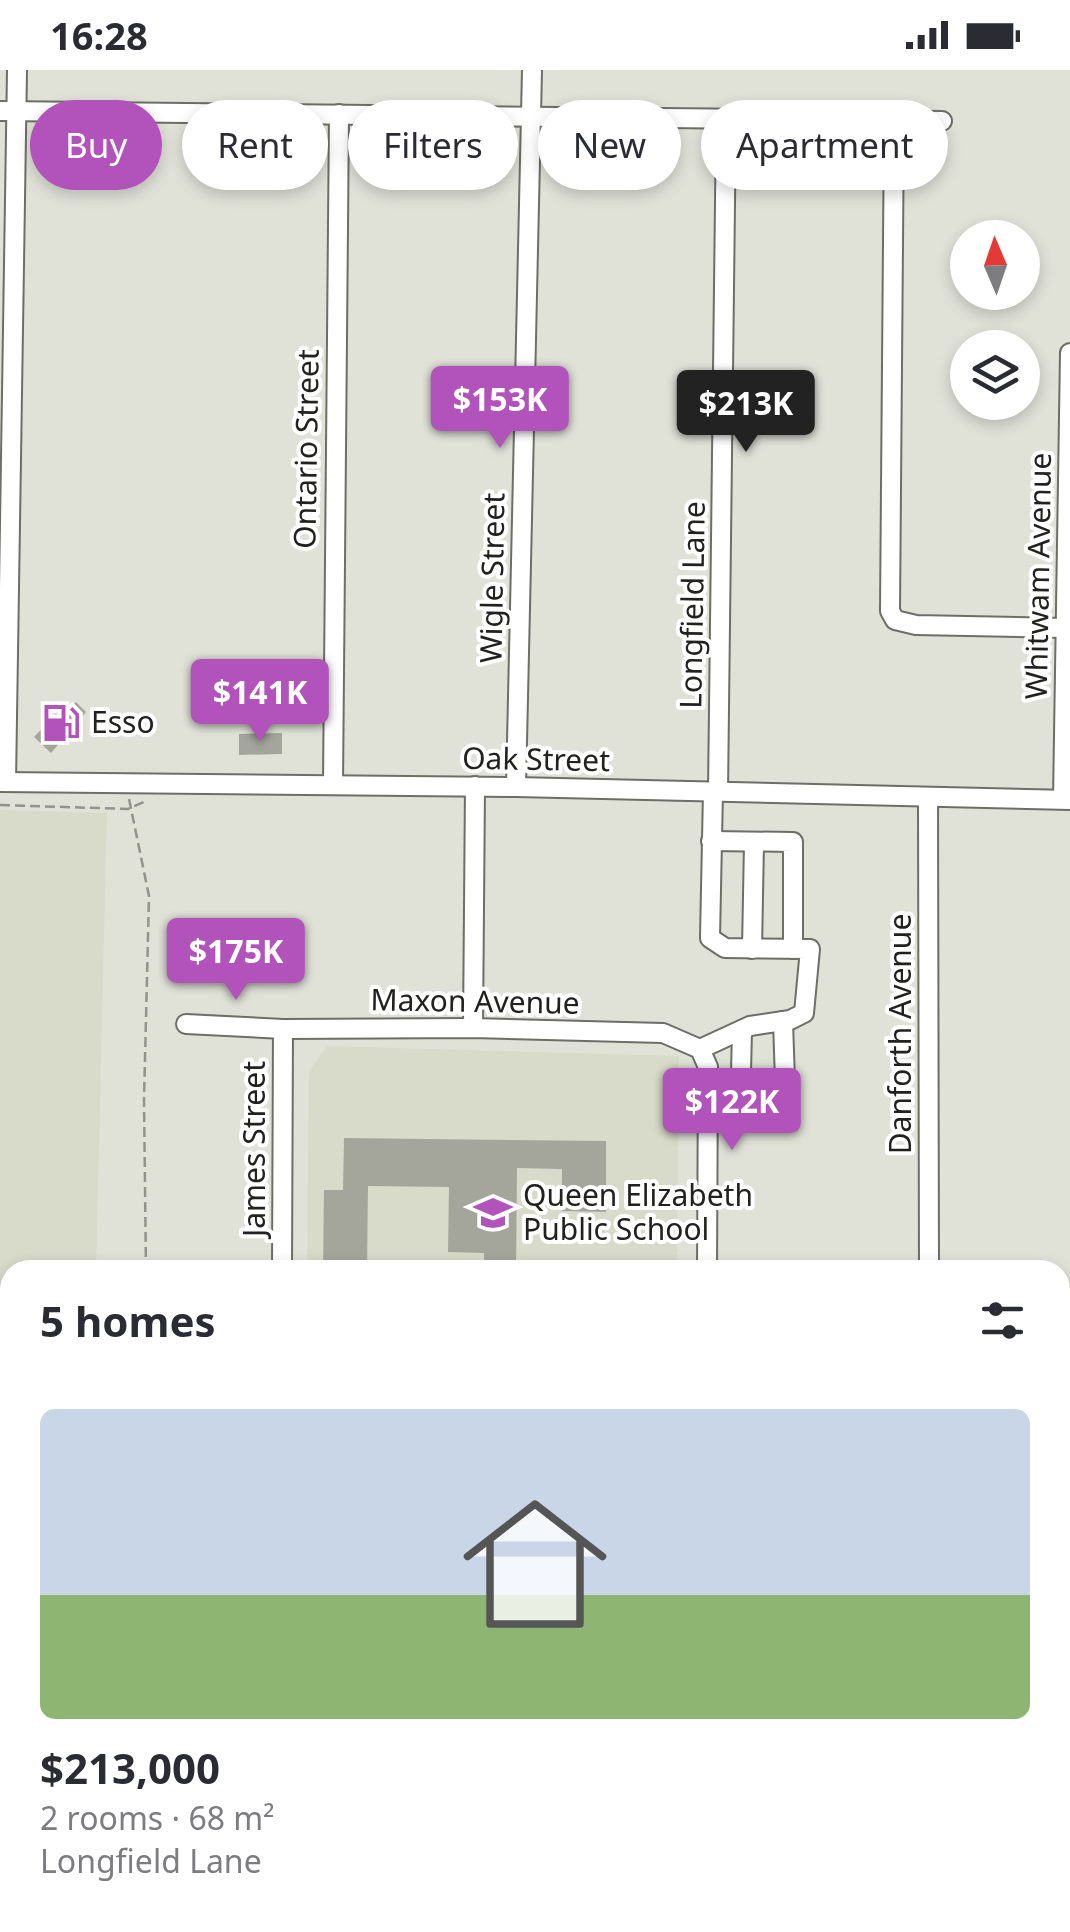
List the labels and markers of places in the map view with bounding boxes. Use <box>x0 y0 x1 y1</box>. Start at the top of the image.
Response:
pin: $153K <box>430 366 570 451</box>
pin: $213K <box>676 370 816 455</box>
pin: $141K <box>190 659 330 744</box>
place label: Esso <box>91 701 155 742</box>
fuel station icon: Esso <box>40 702 82 744</box>
pin: $175K <box>166 918 306 1003</box>
pin: $122K <box>662 1068 802 1153</box>
place label: Queen Elizabeth Public School <box>523 1174 753 1249</box>
school or university icon: Queen Elizabeth Public School <box>472 1192 514 1234</box>

